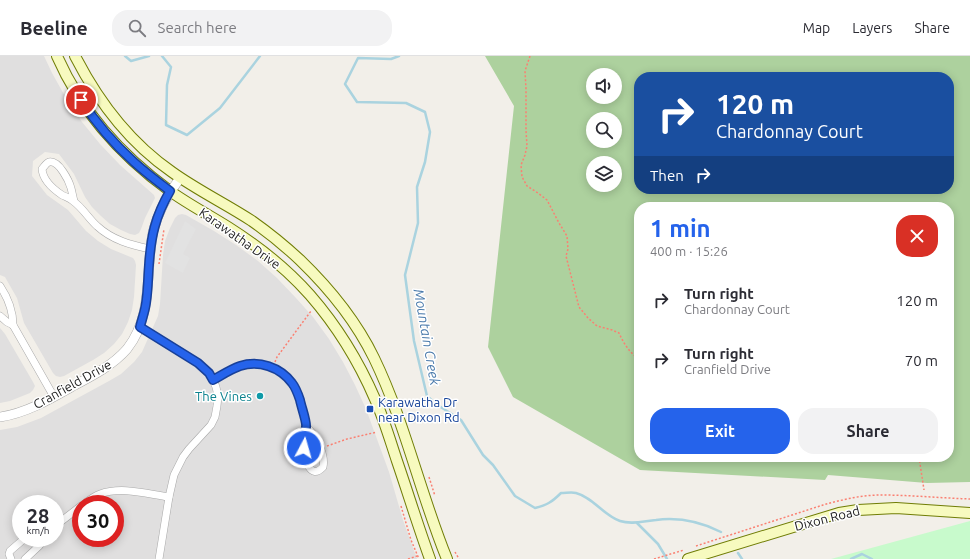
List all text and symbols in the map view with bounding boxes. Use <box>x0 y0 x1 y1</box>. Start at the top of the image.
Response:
search box <box>112 10 392 46</box>
text: Beeline <box>20 17 88 39</box>
icon: search <box>126 17 148 39</box>
text: Search here <box>158 19 237 36</box>
text: Map <box>803 20 830 36</box>
text: Layers <box>852 20 892 36</box>
text: Share <box>914 20 950 36</box>
map controls <box>586 68 622 192</box>
button: sound <box>586 68 622 104</box>
pin <box>64 83 98 117</box>
icon: right <box>650 88 702 140</box>
text: 120 m <box>716 88 794 119</box>
icon: arrive <box>70 89 92 111</box>
button: search <box>586 112 622 148</box>
text: Chardonnay Court <box>716 121 863 141</box>
button: layers <box>586 156 622 192</box>
icon: right <box>692 164 714 186</box>
text: Then <box>650 167 684 184</box>
street label: Karawatha Drive <box>197 205 283 271</box>
text: 1 min <box>650 215 711 242</box>
button: close <box>896 215 938 257</box>
text: 400 m · 15:26 <box>650 244 728 258</box>
text: Turn right <box>684 285 754 302</box>
water label: Mountain Creek <box>411 287 444 387</box>
icon: right <box>650 289 672 311</box>
text: 120 m <box>896 292 938 309</box>
text: Chardonnay Court <box>684 302 790 316</box>
text: Turn right <box>684 345 754 362</box>
icon: right <box>650 349 672 371</box>
text: 70 m <box>905 352 938 369</box>
street label: Cranfield Drive <box>31 357 113 411</box>
text: Cranfield Drive <box>684 362 771 376</box>
place label: The Vines <box>195 389 252 403</box>
marker: The Vines <box>255 391 265 401</box>
place label: Karawatha Dr near Dixon Rd <box>378 395 460 424</box>
marker: Karawatha Dr near Dixon Rd <box>365 404 375 414</box>
button: Exit <box>650 408 790 454</box>
button: Share <box>798 408 938 454</box>
position arrow <box>283 427 325 469</box>
speed limit sign: 30 <box>72 495 124 547</box>
street label: Dixon Road <box>793 503 861 533</box>
text: 28 <box>27 504 49 527</box>
text: km/h <box>26 525 50 536</box>

